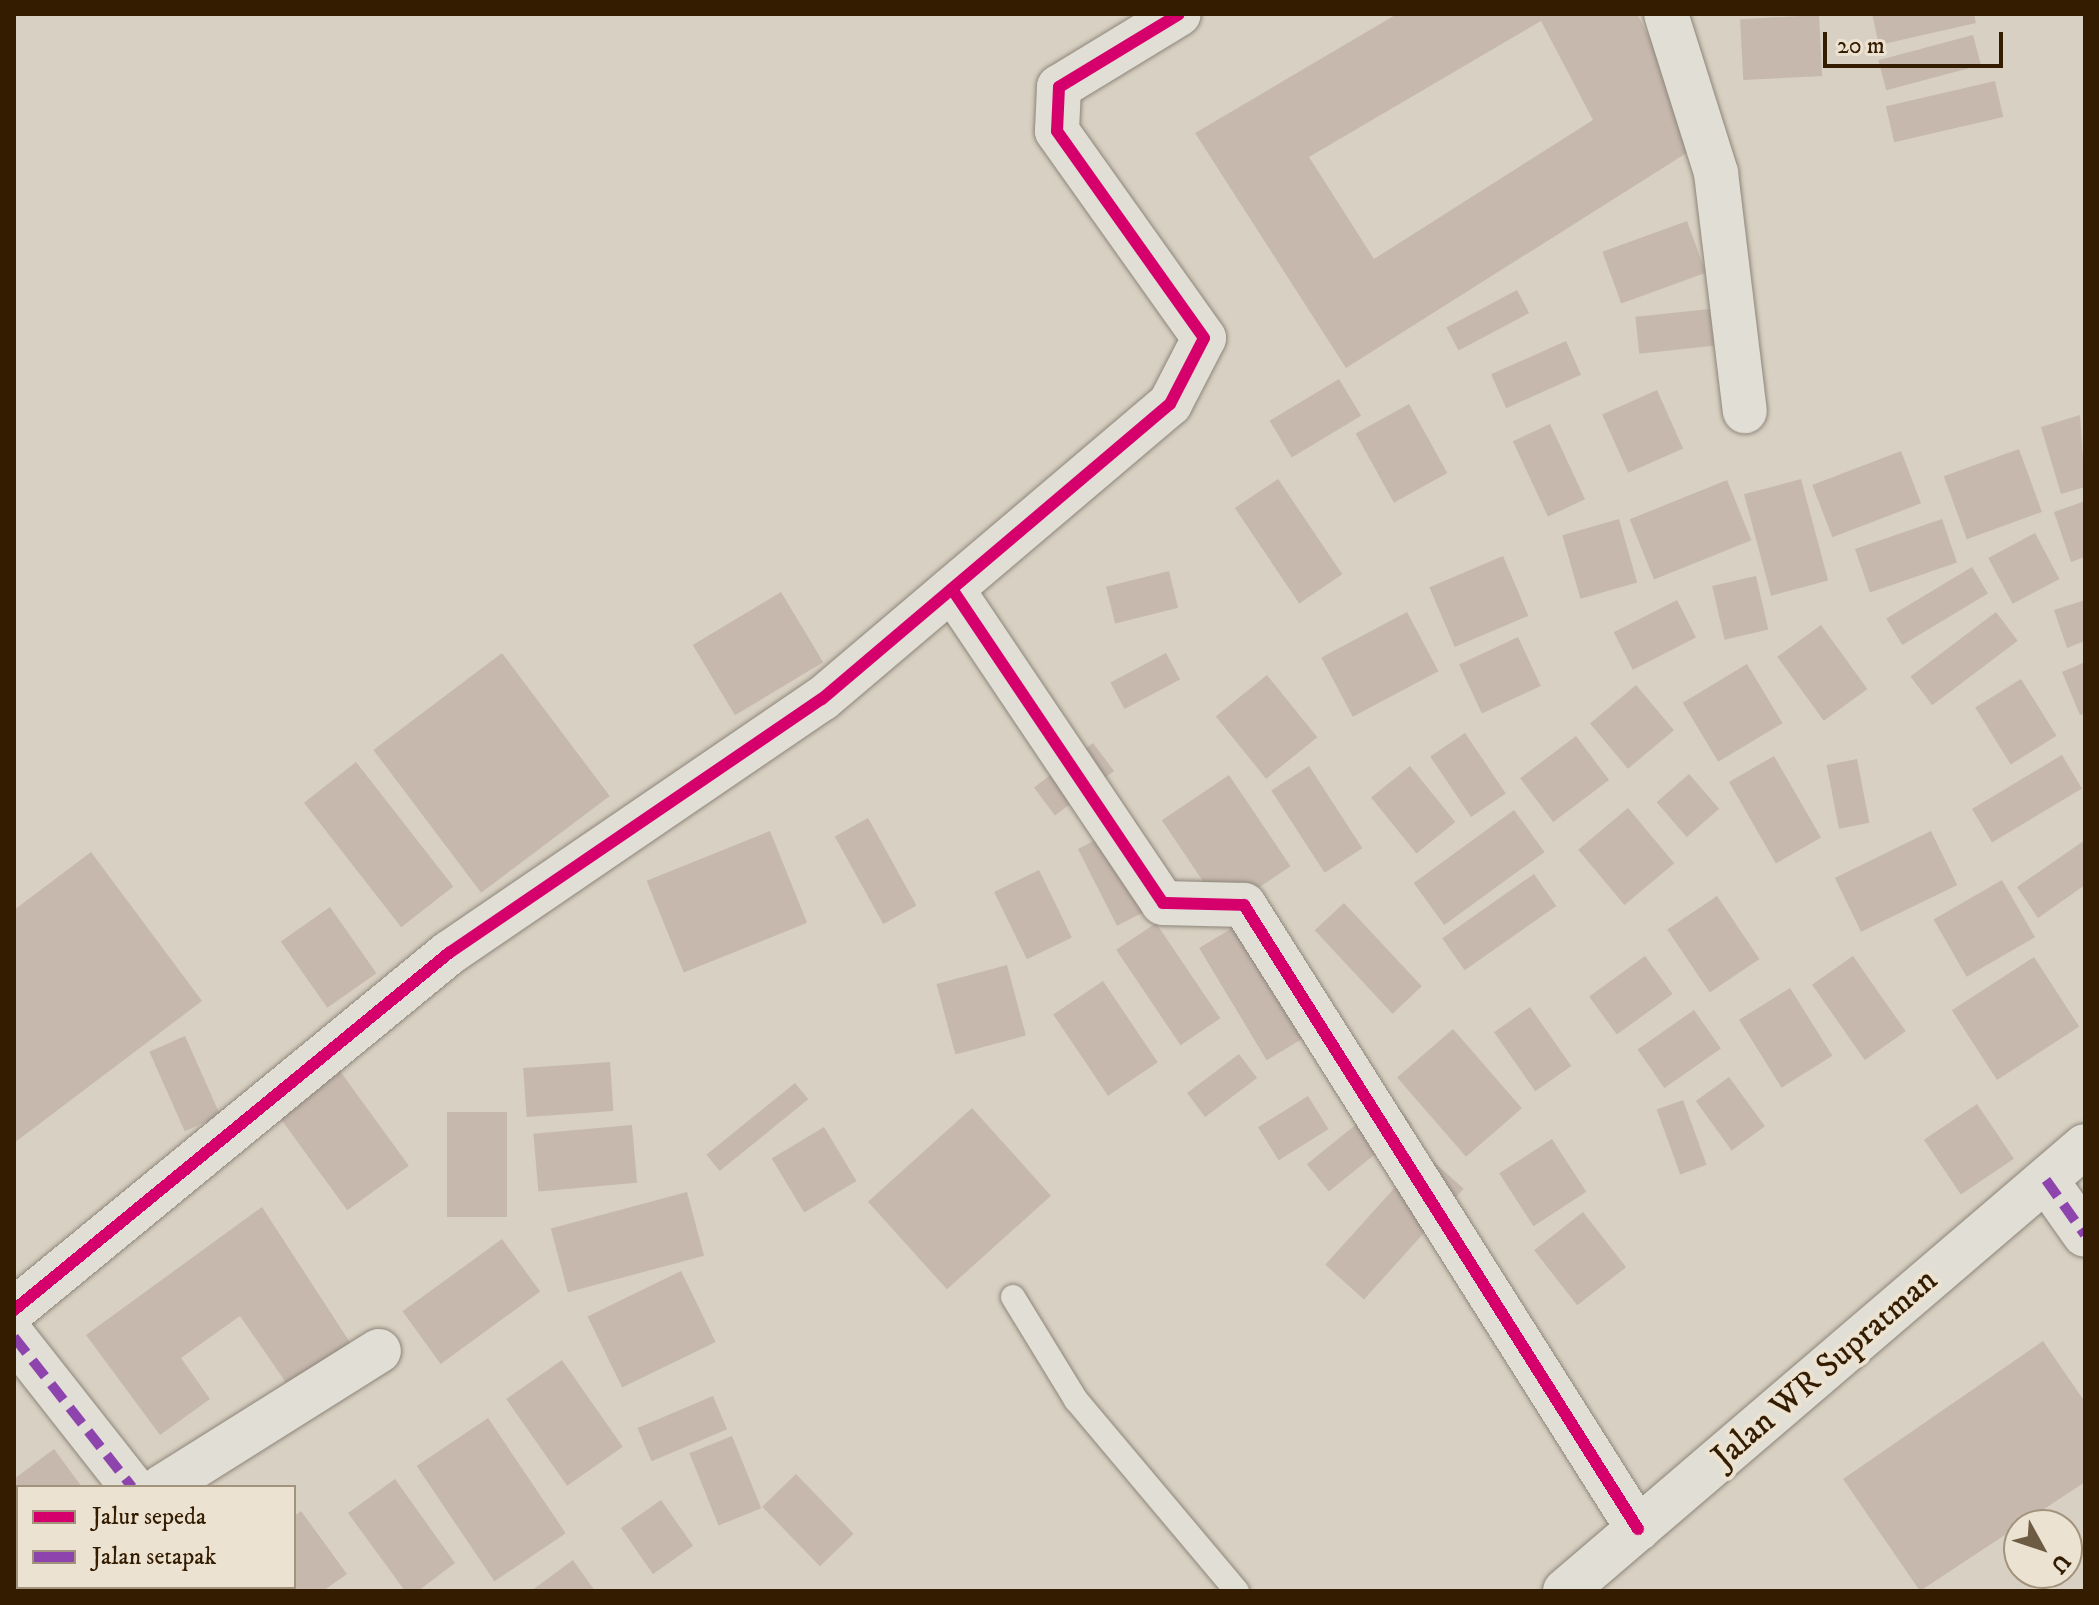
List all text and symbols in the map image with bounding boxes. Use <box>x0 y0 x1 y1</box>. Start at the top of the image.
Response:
scale bar <box>1827 16 2007 66</box>
text: 20 m <box>1837 31 1885 61</box>
street label: Jalan WR Supratman <box>1704 1260 1946 1478</box>
legend <box>16 1485 296 1589</box>
text: Jalur sepeda <box>92 1502 206 1532</box>
north arrow <box>2003 1509 2083 1589</box>
text: Jalan setapak <box>92 1542 216 1572</box>
text: U <box>2044 1548 2076 1579</box>

